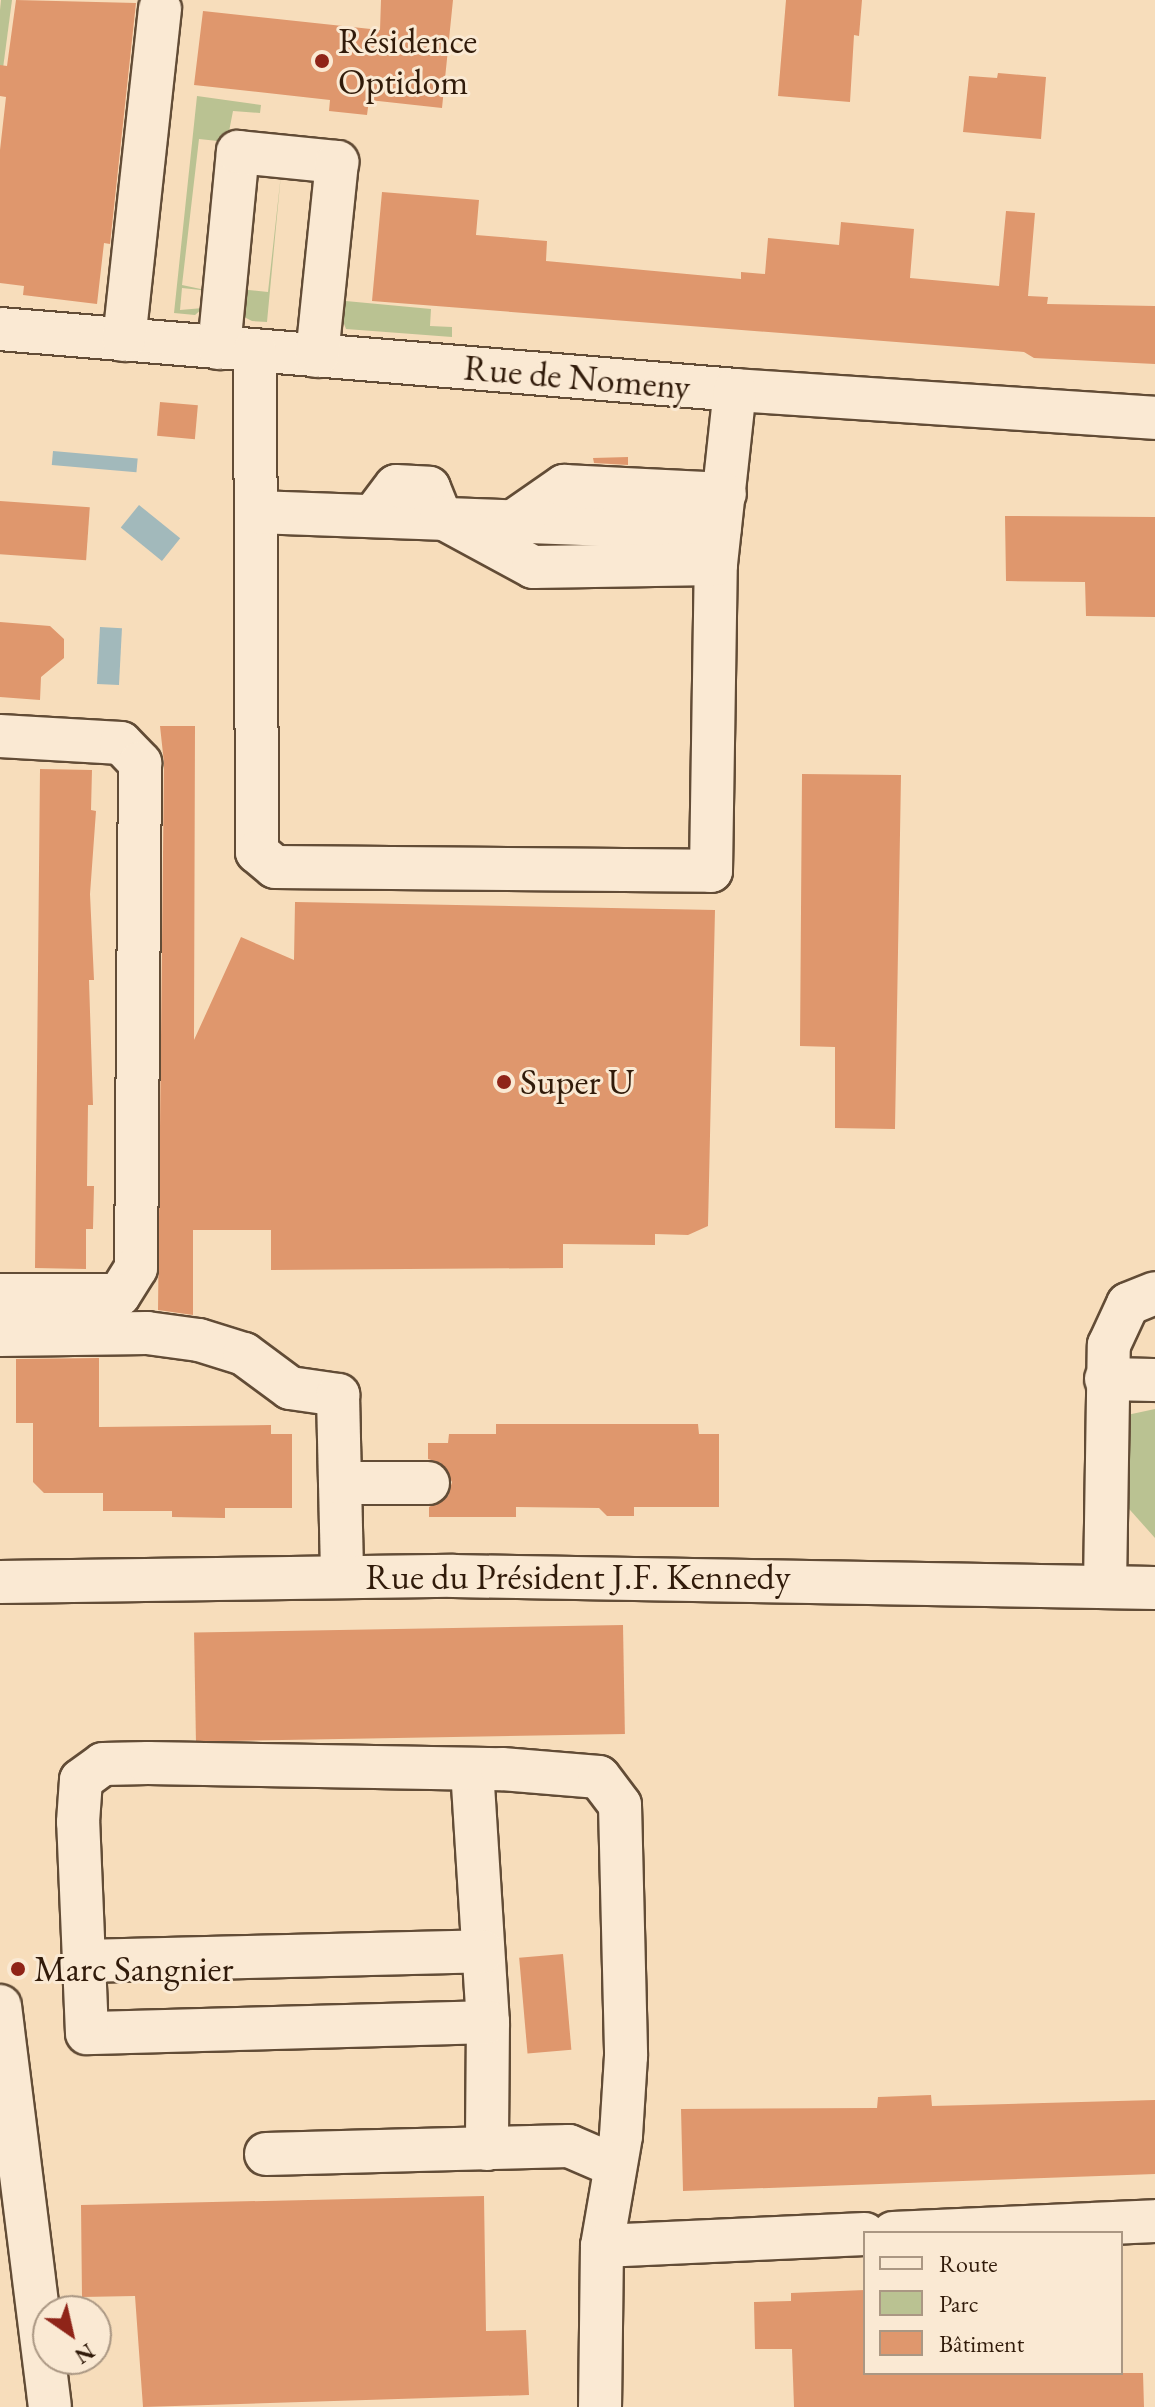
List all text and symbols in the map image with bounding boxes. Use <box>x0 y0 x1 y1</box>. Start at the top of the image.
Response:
place label: Résidence Optidom <box>338 18 477 103</box>
marker: Résidence Optidom <box>313 52 331 70</box>
street label: Rue de Nomeny <box>462 346 692 408</box>
place label: Super U <box>520 1060 634 1104</box>
marker: Super U <box>495 1073 513 1091</box>
street label: Rue du Président J.F. Kennedy <box>365 1555 791 1599</box>
place label: Marc Sangnier <box>34 1947 234 1991</box>
marker: Marc Sangnier <box>9 1960 27 1978</box>
legend <box>863 2231 1123 2375</box>
text: Route <box>939 2248 998 2279</box>
text: Parc <box>939 2288 978 2319</box>
north arrow <box>32 2295 112 2375</box>
text: Bâtiment <box>939 2328 1024 2359</box>
text: N <box>69 2337 100 2371</box>

